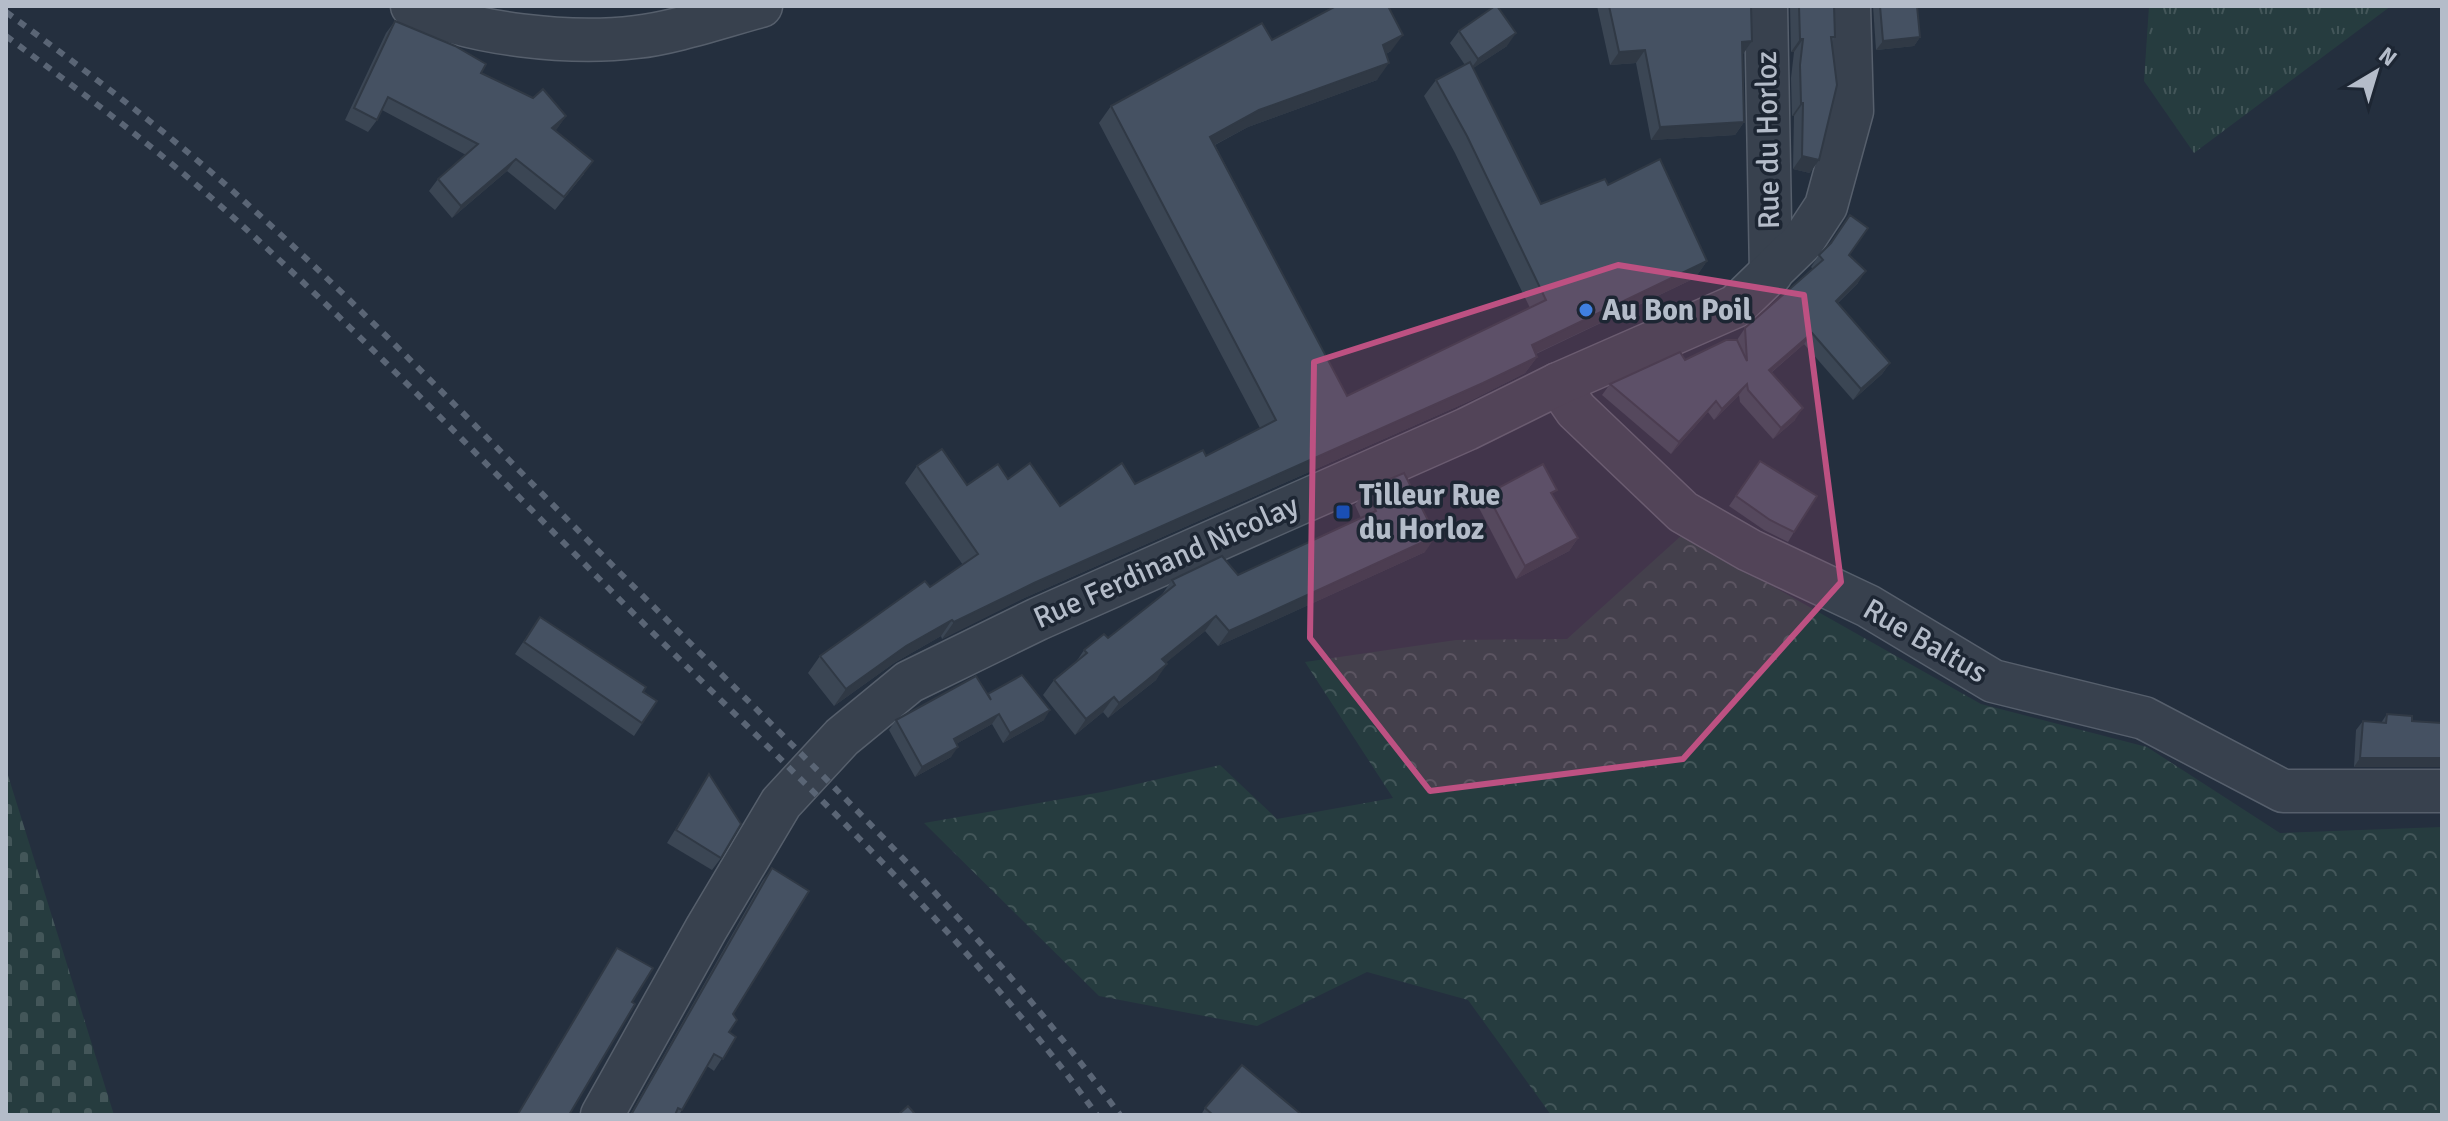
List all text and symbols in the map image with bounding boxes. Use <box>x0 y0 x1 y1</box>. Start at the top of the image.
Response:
north arrow <box>2336 32 2416 112</box>
text: N <box>2374 41 2402 72</box>
street label: Rue du Horloz <box>1748 51 1788 229</box>
place label: Au Bon Poil <box>1602 292 1752 329</box>
marker: Au Bon Poil <box>1577 301 1595 319</box>
place label: Tilleur Rue du Horloz <box>1359 477 1500 548</box>
street label: Rue Ferdinand Nicolay <box>1028 487 1304 637</box>
marker: Tilleur Rue du Horloz <box>1334 503 1352 521</box>
street label: Rue Baltus <box>1856 591 1994 691</box>

